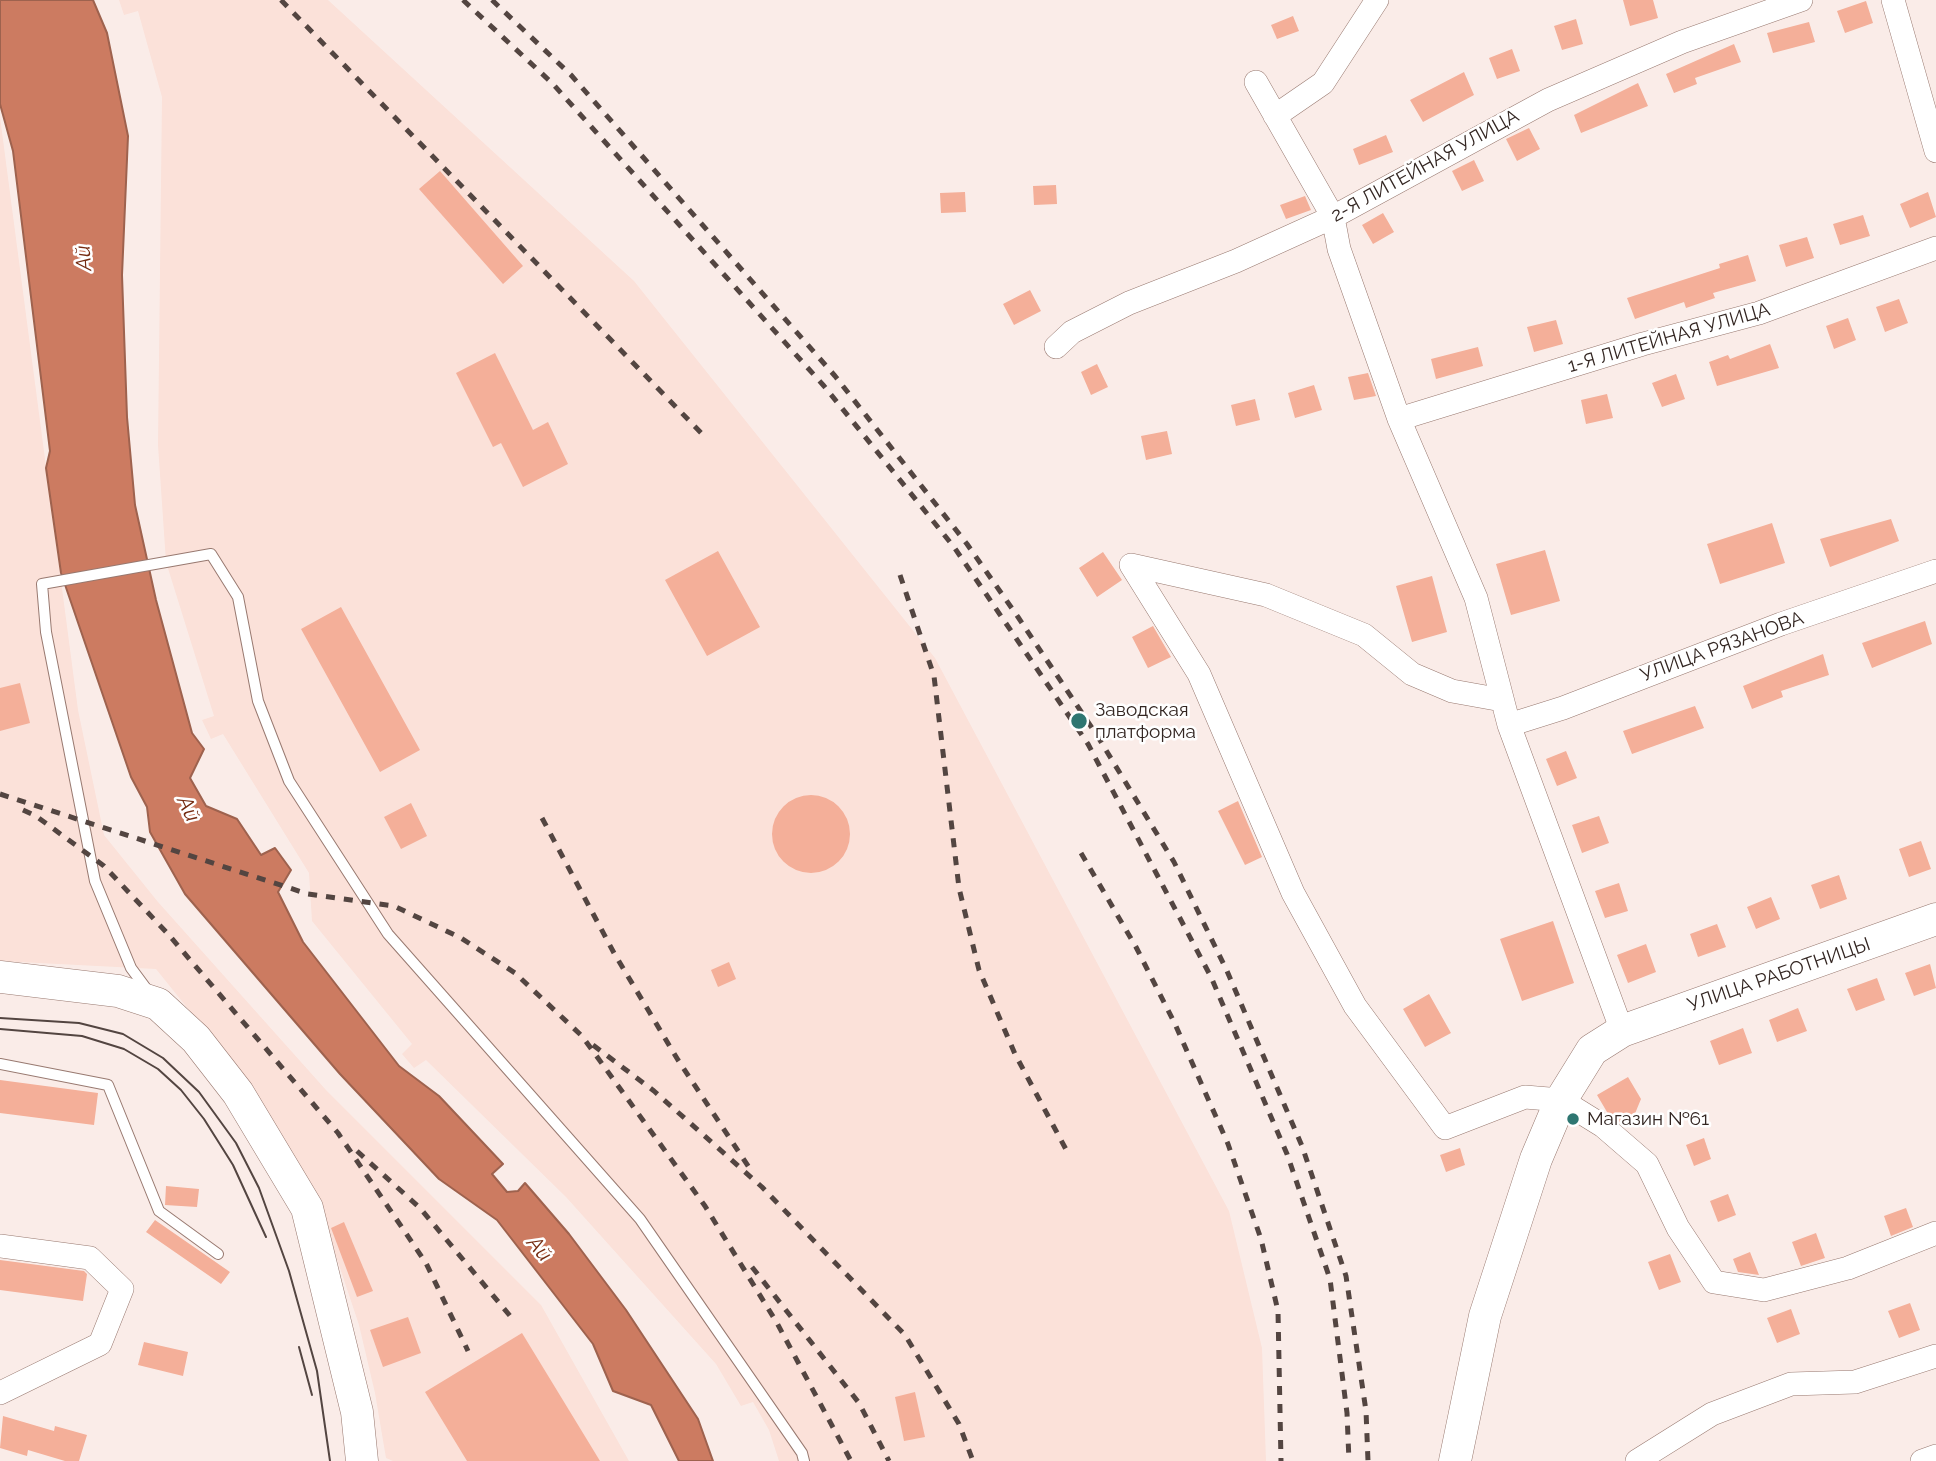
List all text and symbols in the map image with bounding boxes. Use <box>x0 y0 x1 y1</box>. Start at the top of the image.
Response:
street label: 2-Я ЛИТЕЙНАЯ УЛИЦА <box>1327 105 1523 227</box>
water label: Ай <box>71 244 97 272</box>
street label: 1-Я ЛИТЕЙНАЯ УЛИЦА <box>1565 298 1773 378</box>
street label: УЛИЦА РЯЗАНОВА <box>1637 607 1807 687</box>
place label: Заводская платформа <box>1095 699 1196 743</box>
marker: Заводская платформа <box>1069 711 1089 731</box>
water label: Ай <box>171 792 205 826</box>
street label: УЛИЦА РАБОТНИЦЫ <box>1685 933 1873 1017</box>
place label: Магазин №61 <box>1587 1108 1709 1130</box>
marker: Магазин №61 <box>1565 1111 1581 1127</box>
water label: Ай <box>521 1231 557 1267</box>

